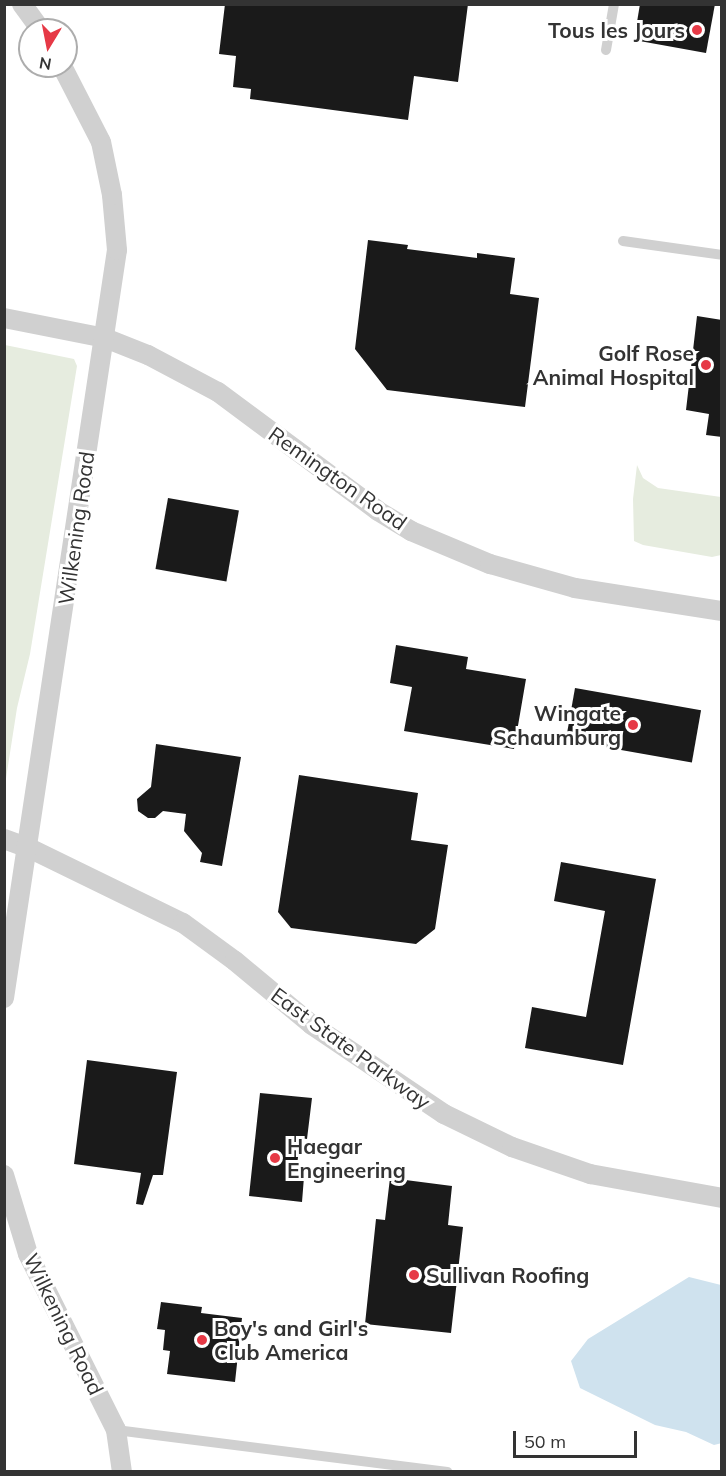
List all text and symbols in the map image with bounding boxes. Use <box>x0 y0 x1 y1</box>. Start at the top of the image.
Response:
place label: Tous les Jours <box>548 17 685 43</box>
north arrow <box>18 18 78 78</box>
marker: Tous les Jours <box>690 23 704 37</box>
text: N <box>38 53 53 75</box>
place label: Golf Rose Animal Hospital <box>533 340 694 390</box>
marker: Golf Rose Animal Hospital <box>699 358 713 372</box>
street label: Remington Road <box>264 421 412 535</box>
street label: Wilkening Road <box>53 450 99 606</box>
place label: Wingate Schaumburg <box>493 700 621 750</box>
marker: Wingate Schaumburg <box>626 718 640 732</box>
street label: East State Parkway <box>266 982 436 1114</box>
place label: Haegar Engineering <box>287 1133 406 1183</box>
marker: Haegar Engineering <box>268 1151 282 1165</box>
street label: Wilkening Road <box>19 1249 109 1399</box>
place label: Sullivan Roofing <box>426 1262 589 1288</box>
marker: Sullivan Roofing <box>407 1268 421 1282</box>
place label: Boy's and Girl's Club America <box>214 1315 368 1365</box>
marker: Boy's and Girl's Club America <box>195 1333 209 1347</box>
scale bar <box>516 1419 640 1457</box>
text: 50 m <box>524 1430 566 1453</box>

